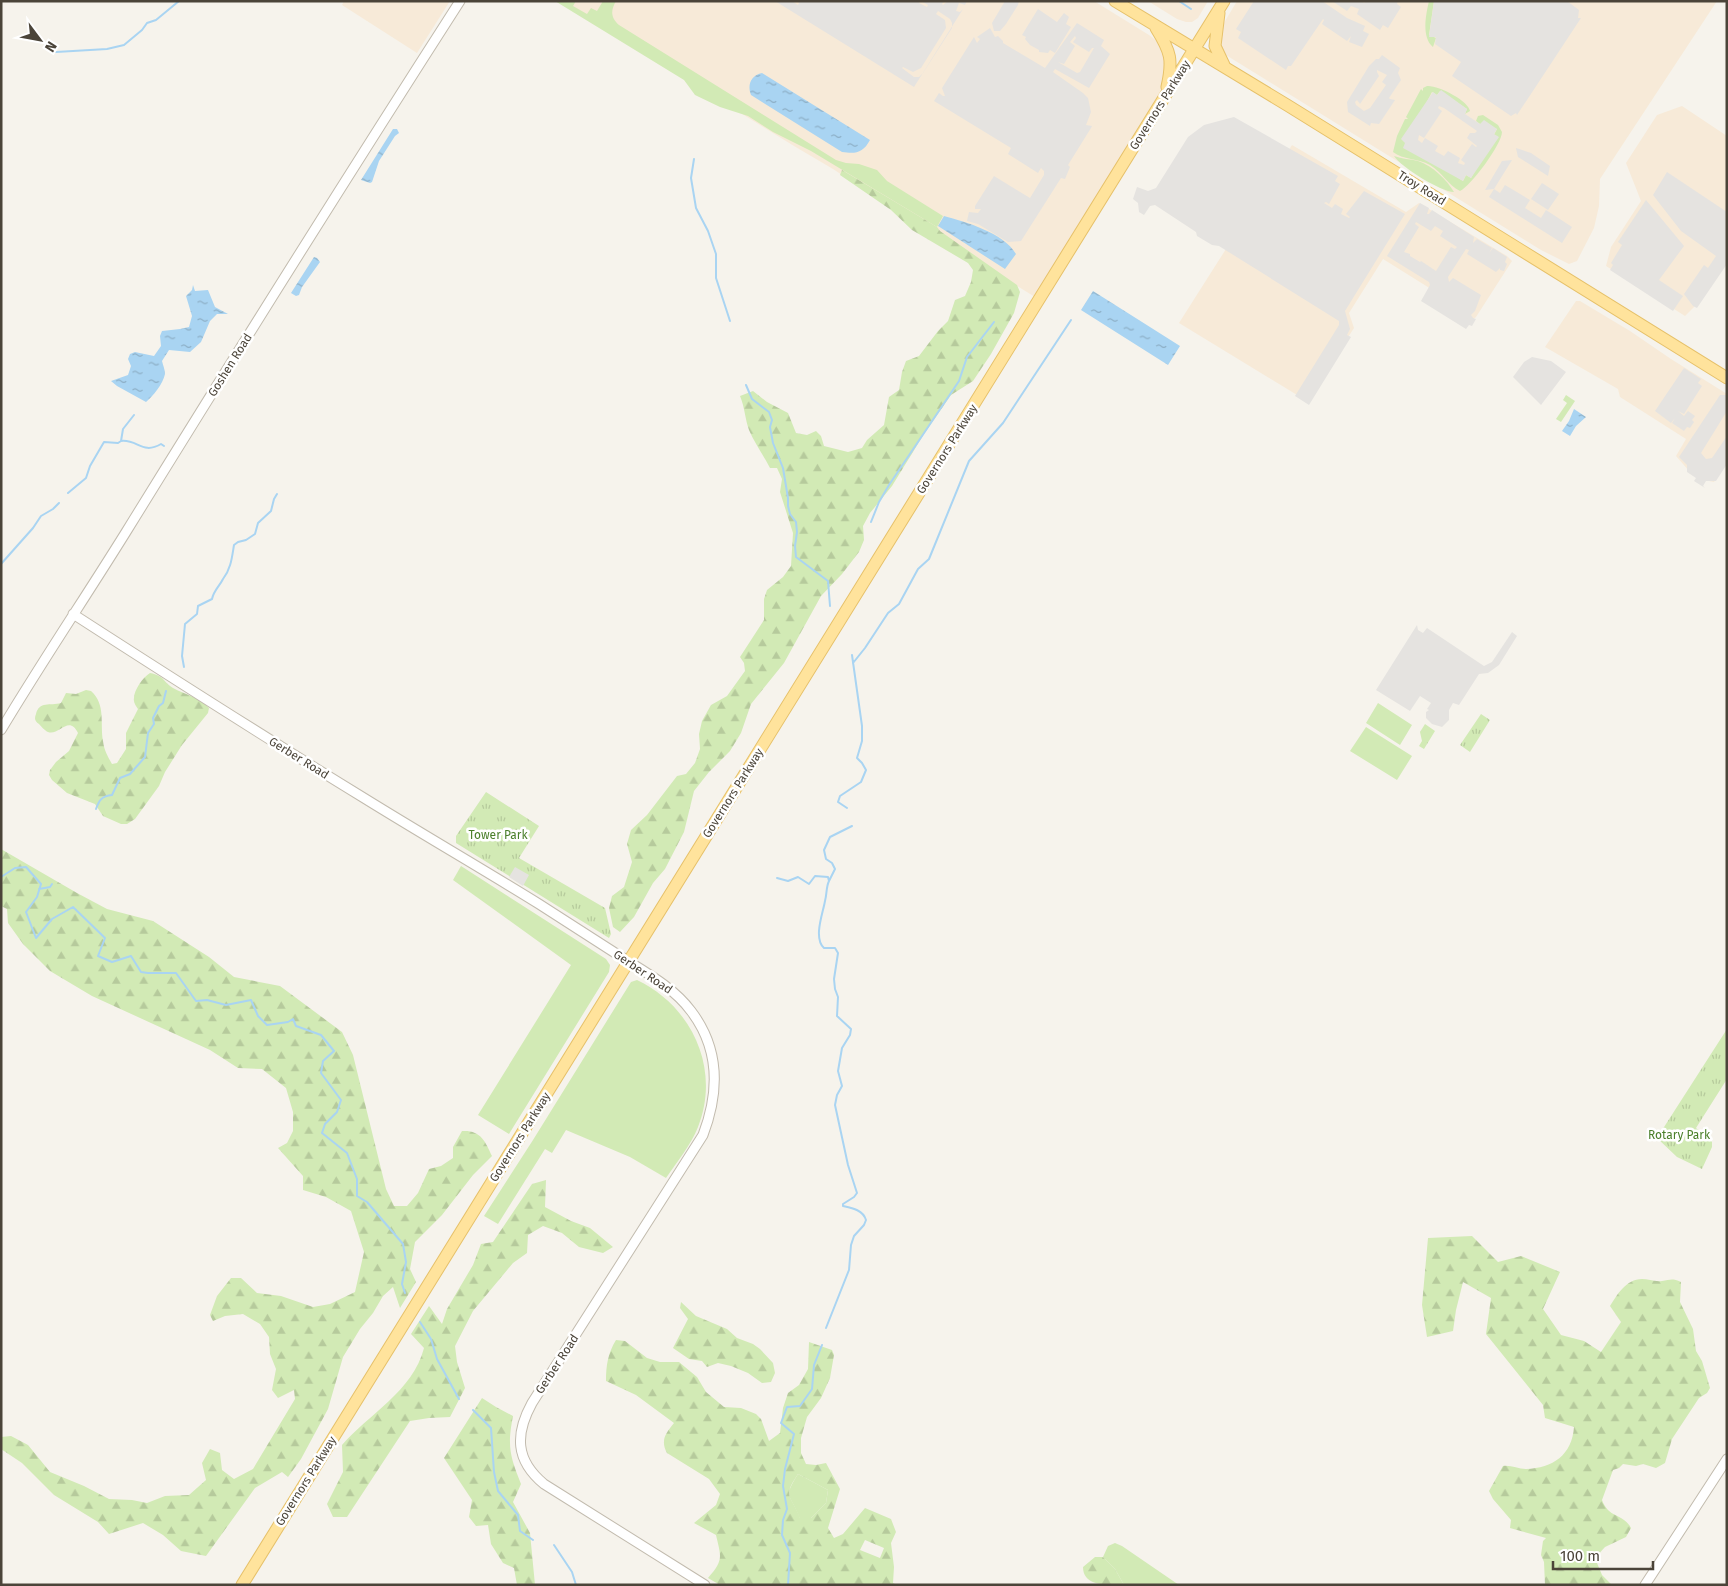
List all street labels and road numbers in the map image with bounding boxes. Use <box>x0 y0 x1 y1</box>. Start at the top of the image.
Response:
street label: Governors Parkway <box>1127 57 1193 152</box>
street label: Troy Road <box>1395 168 1449 208</box>
street label: Goshen Road <box>205 331 255 399</box>
street label: Governors Parkway <box>914 401 980 496</box>
street label: Gerber Road <box>266 734 332 782</box>
street label: Governors Parkway <box>700 745 766 840</box>
street label: Gerber Road <box>611 947 675 997</box>
street label: Governors Parkway <box>487 1089 553 1184</box>
street label: Gerber Road <box>533 1332 581 1396</box>
street label: Governors Parkway <box>273 1433 339 1528</box>

